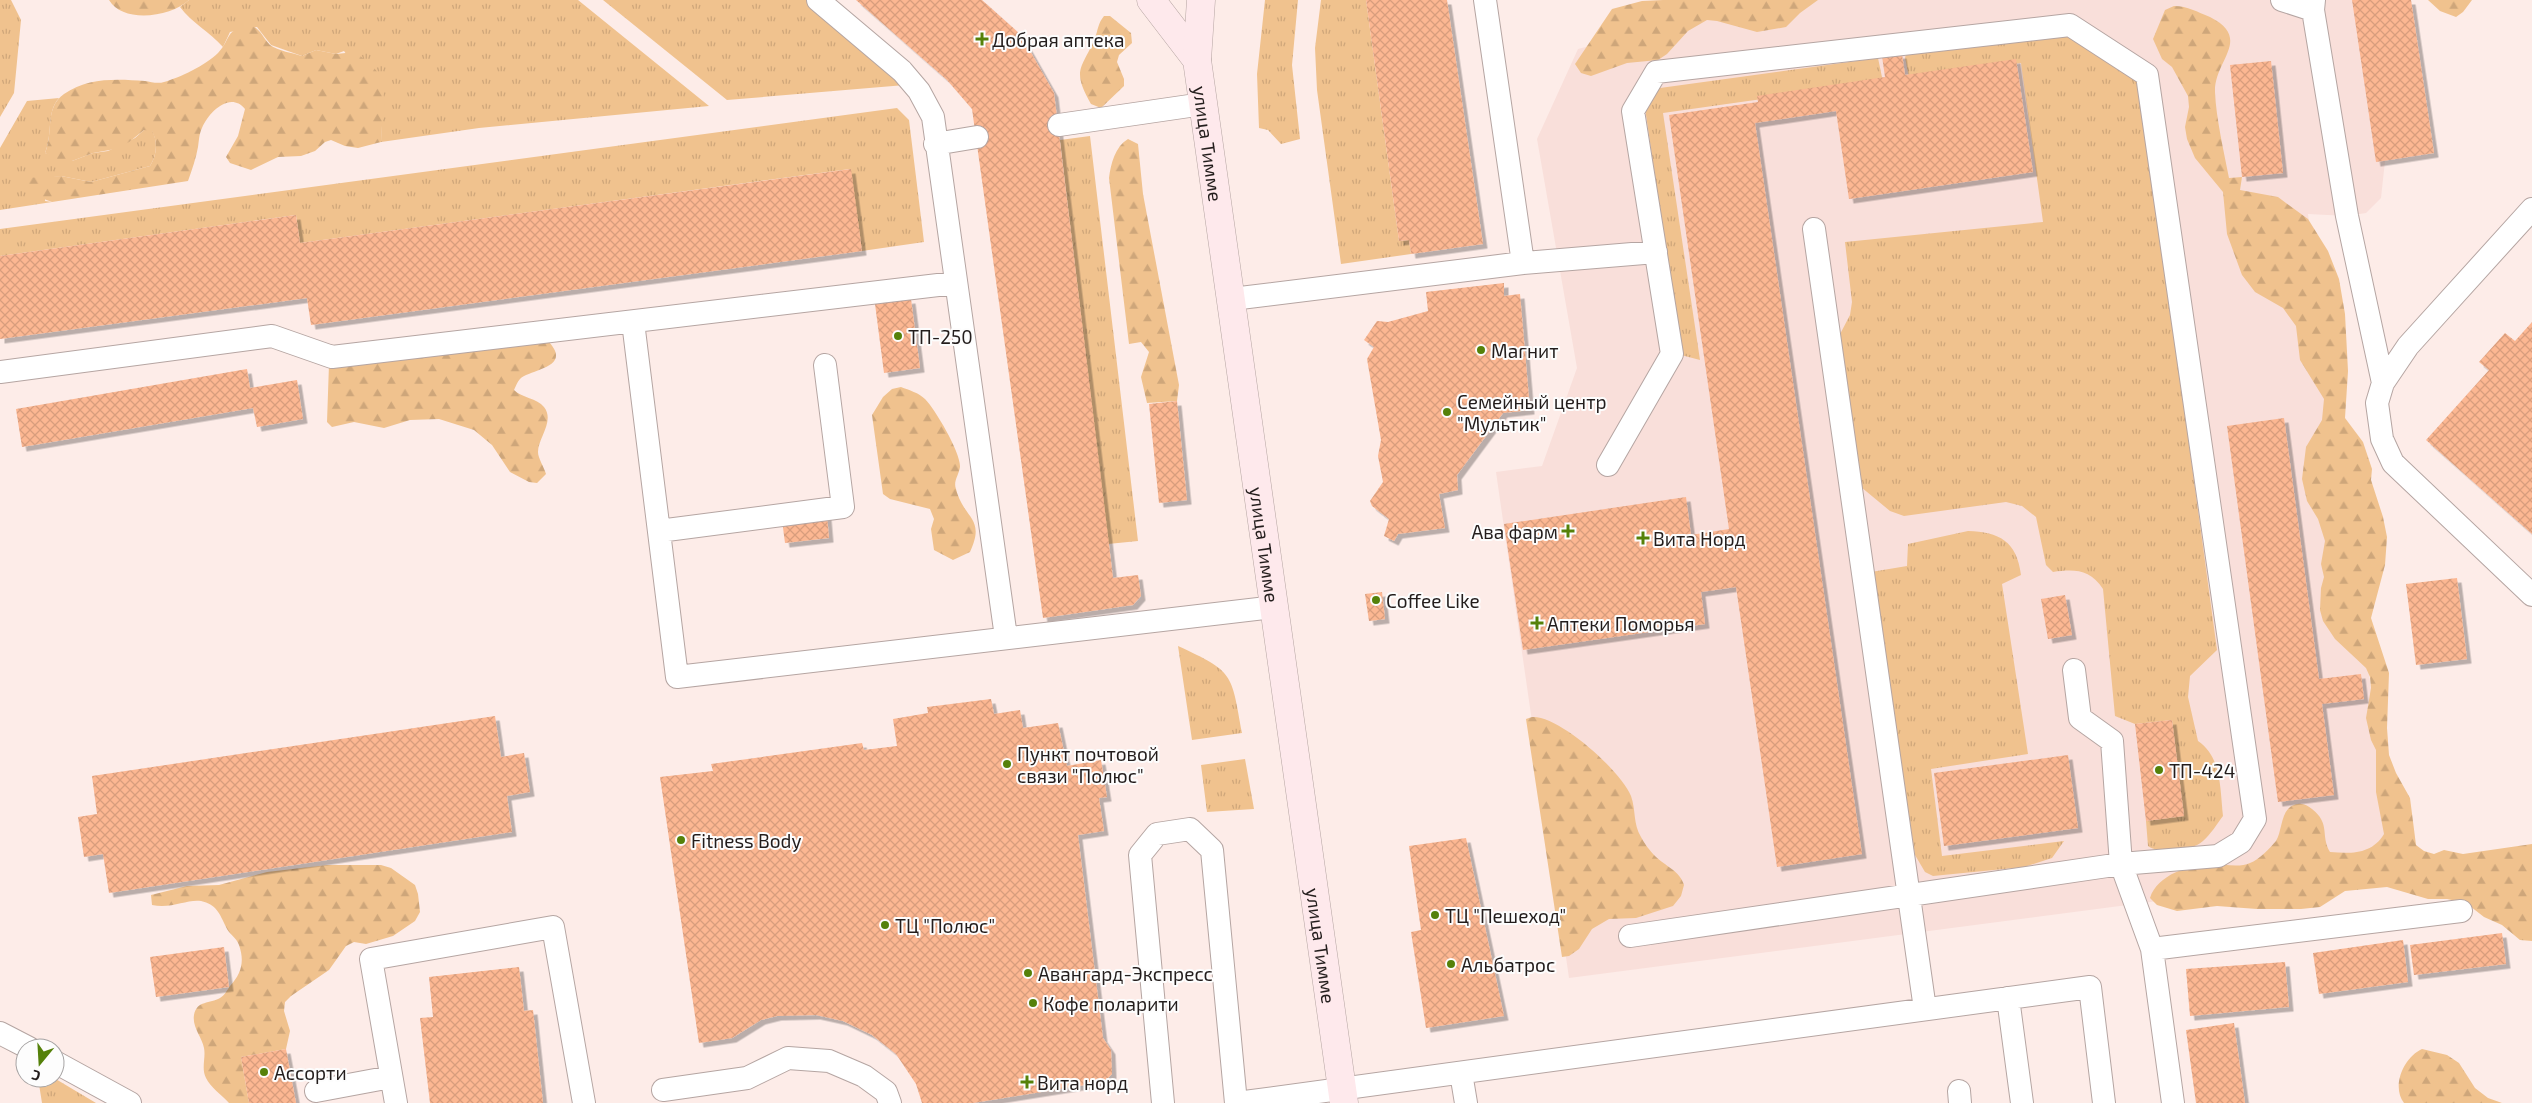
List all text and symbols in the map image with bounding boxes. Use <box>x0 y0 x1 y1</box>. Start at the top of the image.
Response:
place label: Добрая аптека <box>992 28 1125 51</box>
marker: Добрая аптека <box>976 33 988 45</box>
street label: улица Тимме <box>1188 84 1228 203</box>
place label: ТП-250 <box>908 325 973 348</box>
marker: ТП-250 <box>892 330 904 342</box>
place label: Магнит <box>1491 339 1558 362</box>
marker: Магнит <box>1475 344 1487 356</box>
place label: Семейный центр "Мультик" <box>1457 390 1607 436</box>
marker: Семейный центр "Мультик" <box>1441 406 1453 418</box>
street label: улица Тимме <box>1245 485 1285 604</box>
place label: Ава фарм <box>1471 520 1558 543</box>
marker: Ава фарм <box>1562 525 1574 537</box>
place label: Вита Норд <box>1653 527 1746 550</box>
marker: Вита Норд <box>1637 532 1649 544</box>
place label: Coffee Like <box>1386 589 1480 612</box>
marker: Coffee Like <box>1370 594 1382 606</box>
place label: Аптеки Поморья <box>1547 612 1695 635</box>
marker: Аптеки Поморья <box>1531 617 1543 629</box>
place label: Пункт почтовой связи "Полюс" <box>1017 742 1159 787</box>
marker: Пункт почтовой связи "Полюс" <box>1001 758 1013 770</box>
place label: ТП-424 <box>2169 759 2235 782</box>
marker: ТП-424 <box>2153 764 2165 776</box>
place label: Fitness Body <box>691 829 802 852</box>
marker: Fitness Body <box>675 834 687 846</box>
street label: улица Тимме <box>1301 886 1341 1005</box>
place label: ТЦ "Пешеход" <box>1445 904 1566 927</box>
marker: ТЦ "Пешеход" <box>1429 909 1441 921</box>
place label: ТЦ "Полюс" <box>895 914 995 937</box>
marker: ТЦ "Полюс" <box>879 919 891 931</box>
place label: Альбатрос <box>1461 953 1555 976</box>
marker: Альбатрос <box>1445 958 1457 970</box>
place label: Авангард-Экспресс <box>1038 962 1213 985</box>
marker: Авангард-Экспресс <box>1022 967 1034 979</box>
place label: Кофе поларити <box>1043 992 1179 1015</box>
marker: Кофе поларити <box>1027 997 1039 1009</box>
north arrow <box>15 1038 65 1088</box>
place label: Ассорти <box>274 1061 347 1084</box>
text: С <box>29 1066 42 1085</box>
marker: Ассорти <box>258 1066 270 1078</box>
place label: Вита норд <box>1037 1071 1128 1094</box>
marker: Вита норд <box>1021 1076 1033 1088</box>

